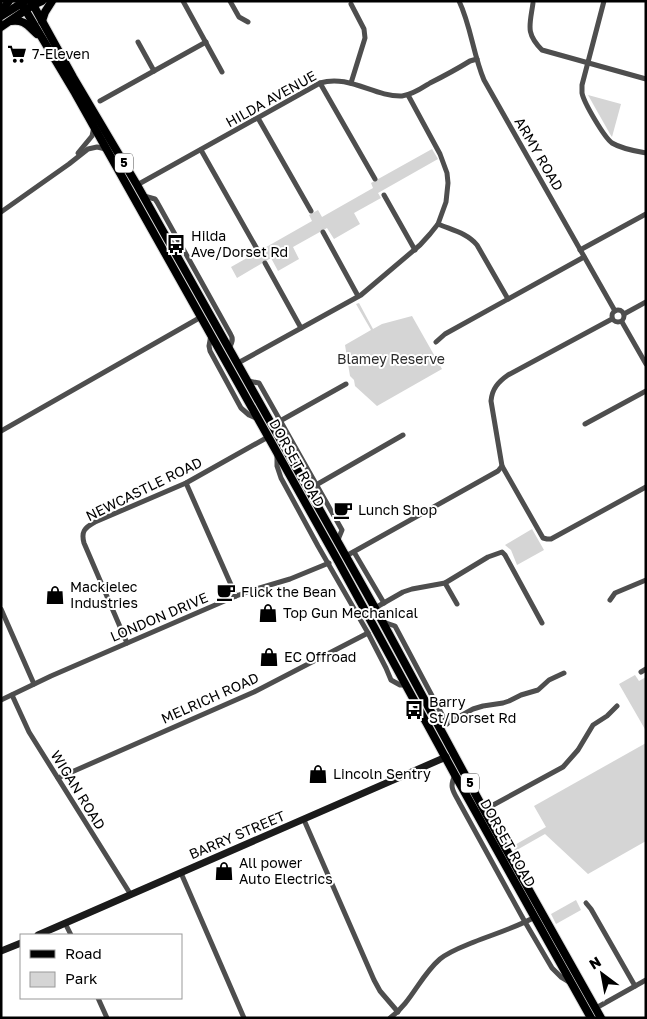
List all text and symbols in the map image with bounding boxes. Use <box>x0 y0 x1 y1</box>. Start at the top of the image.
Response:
supermarket icon: 7-Eleven <box>6 43 28 65</box>
place label: 7-Eleven <box>32 45 90 62</box>
street label: HILDA AVENUE <box>223 67 319 130</box>
street label: ARMY ROAD <box>512 114 567 194</box>
road number: 5 <box>115 154 133 172</box>
place label: Hilda Ave/Dorset Rd <box>191 227 288 260</box>
bus stop icon: Hilda Ave/Dorset Rd <box>165 233 187 255</box>
park label: Blamey Reserve <box>337 350 445 367</box>
street label: DORSET ROAD <box>266 416 329 510</box>
street label: NEWCASTLE ROAD <box>83 453 205 524</box>
cafe icon: Lunch Shop <box>332 499 354 521</box>
place label: Lunch Shop <box>358 501 437 518</box>
place label: Mackielec Industries <box>70 578 138 611</box>
cafe icon: Flick the Bean <box>215 581 237 603</box>
place label: Flick the Bean <box>241 583 336 600</box>
shop icon: Mackielec Industries <box>44 584 66 606</box>
street label: LONDON DRIVE <box>107 588 210 645</box>
shop icon: Top Gun Mechanical <box>257 602 279 624</box>
place label: Top Gun Mechanical <box>283 604 418 621</box>
shop icon: EC Offroad <box>258 646 280 668</box>
place label: EC Offroad <box>284 648 356 665</box>
street label: MELRICH ROAD <box>158 668 261 727</box>
place label: Barry St/Dorset Rd <box>429 693 516 726</box>
bus stop icon: Barry St/Dorset Rd <box>403 699 425 721</box>
street label: WIGAN ROAD <box>47 747 109 832</box>
shop icon: Lincoln Sentry <box>307 763 329 785</box>
place label: Lincoln Sentry <box>333 765 431 782</box>
road number: 5 <box>461 774 479 792</box>
street label: DORSET ROAD <box>477 796 540 890</box>
street label: BARRY STREET <box>186 807 288 862</box>
place label: All power Auto Electrics <box>239 854 333 887</box>
shop icon: All power Auto Electrics <box>213 860 235 882</box>
legend <box>20 934 182 999</box>
text: Road <box>65 944 102 962</box>
north arrow <box>577 949 627 999</box>
text: N <box>586 953 604 973</box>
text: Park <box>65 969 98 987</box>

